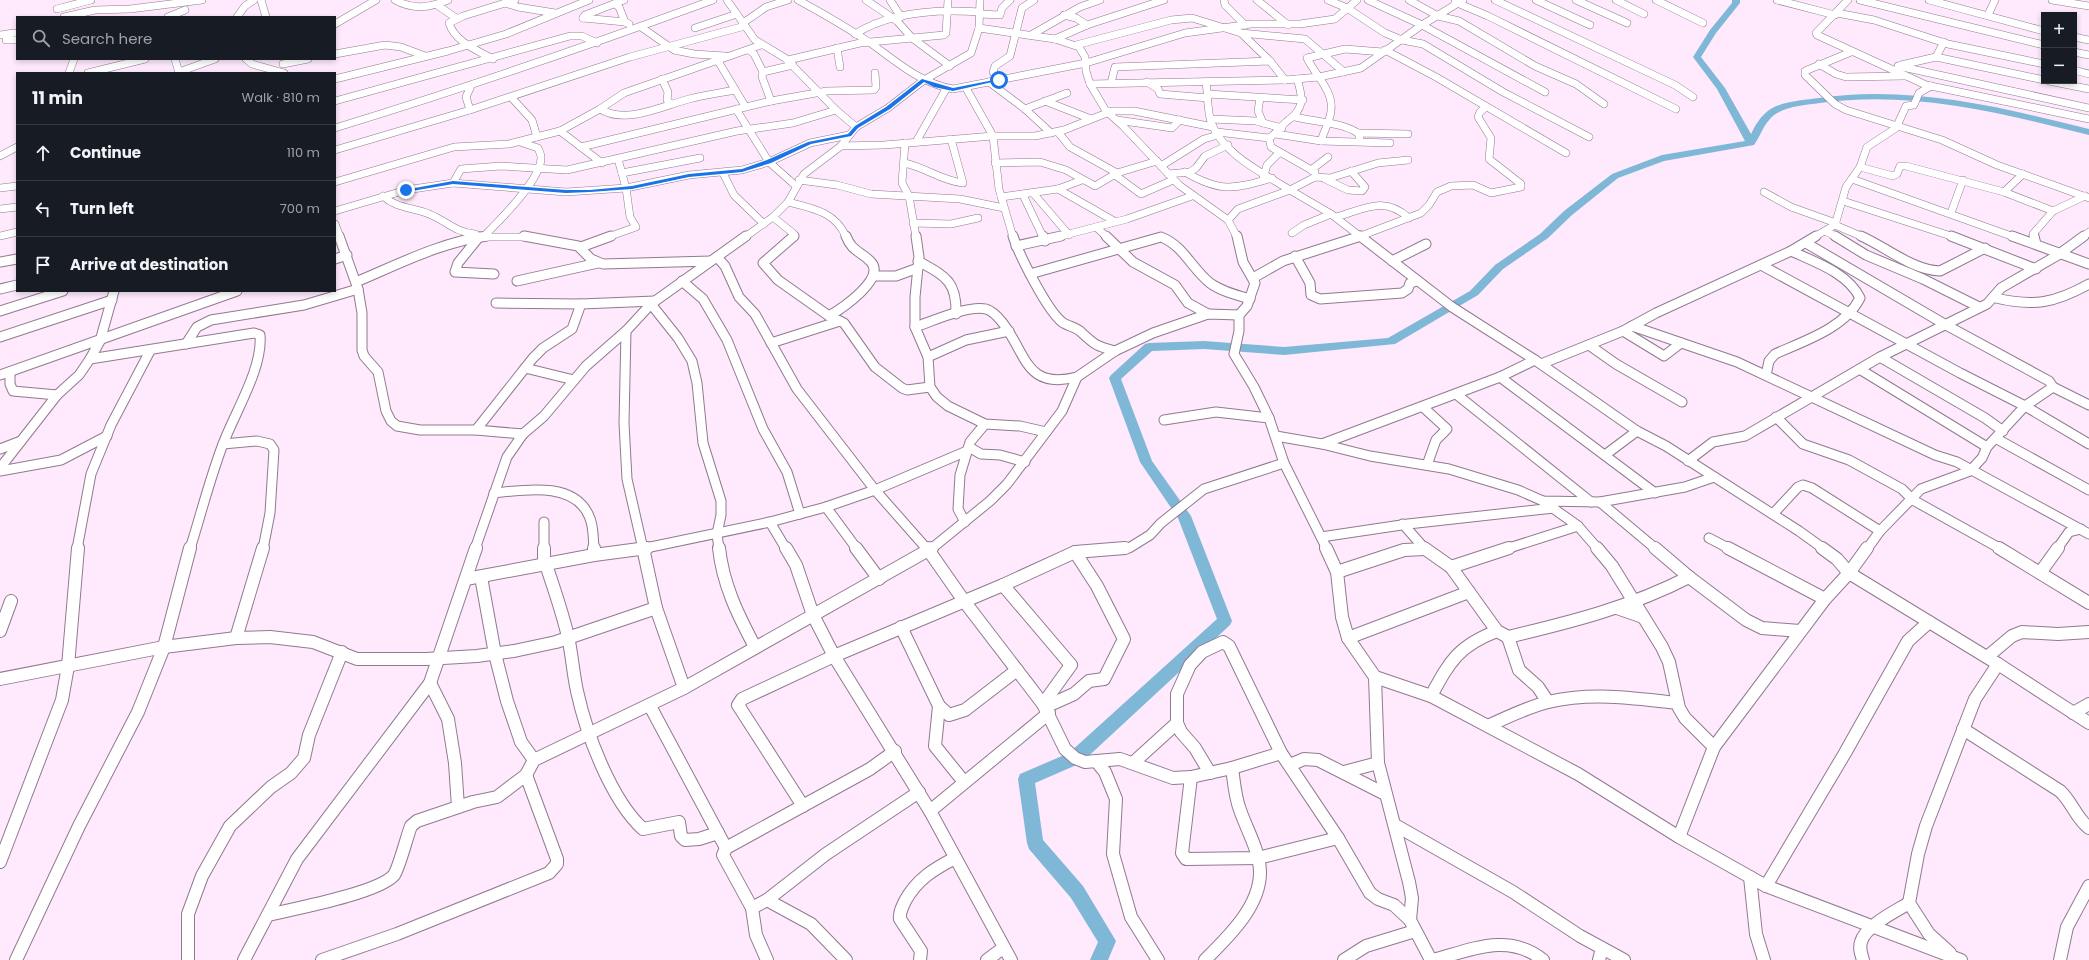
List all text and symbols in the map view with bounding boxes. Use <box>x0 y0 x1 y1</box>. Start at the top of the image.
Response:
map controls <box>2041 12 2077 84</box>
button: + <box>2041 12 2077 48</box>
search box <box>16 16 336 60</box>
icon: search <box>30 27 52 49</box>
text: Search here <box>62 28 152 49</box>
button: − <box>2041 48 2077 84</box>
route start <box>990 71 1008 89</box>
text: 11 min <box>32 86 83 110</box>
text: Walk · 810 m <box>242 88 320 107</box>
icon: ahead <box>32 142 54 164</box>
text: Continue <box>70 142 141 163</box>
text: 110 m <box>287 143 320 162</box>
route end <box>397 181 415 199</box>
icon: left <box>32 198 54 220</box>
text: Turn left <box>70 198 134 219</box>
text: 700 m <box>280 199 320 218</box>
icon: arrive <box>32 254 54 276</box>
text: Arrive at destination <box>70 254 228 275</box>

